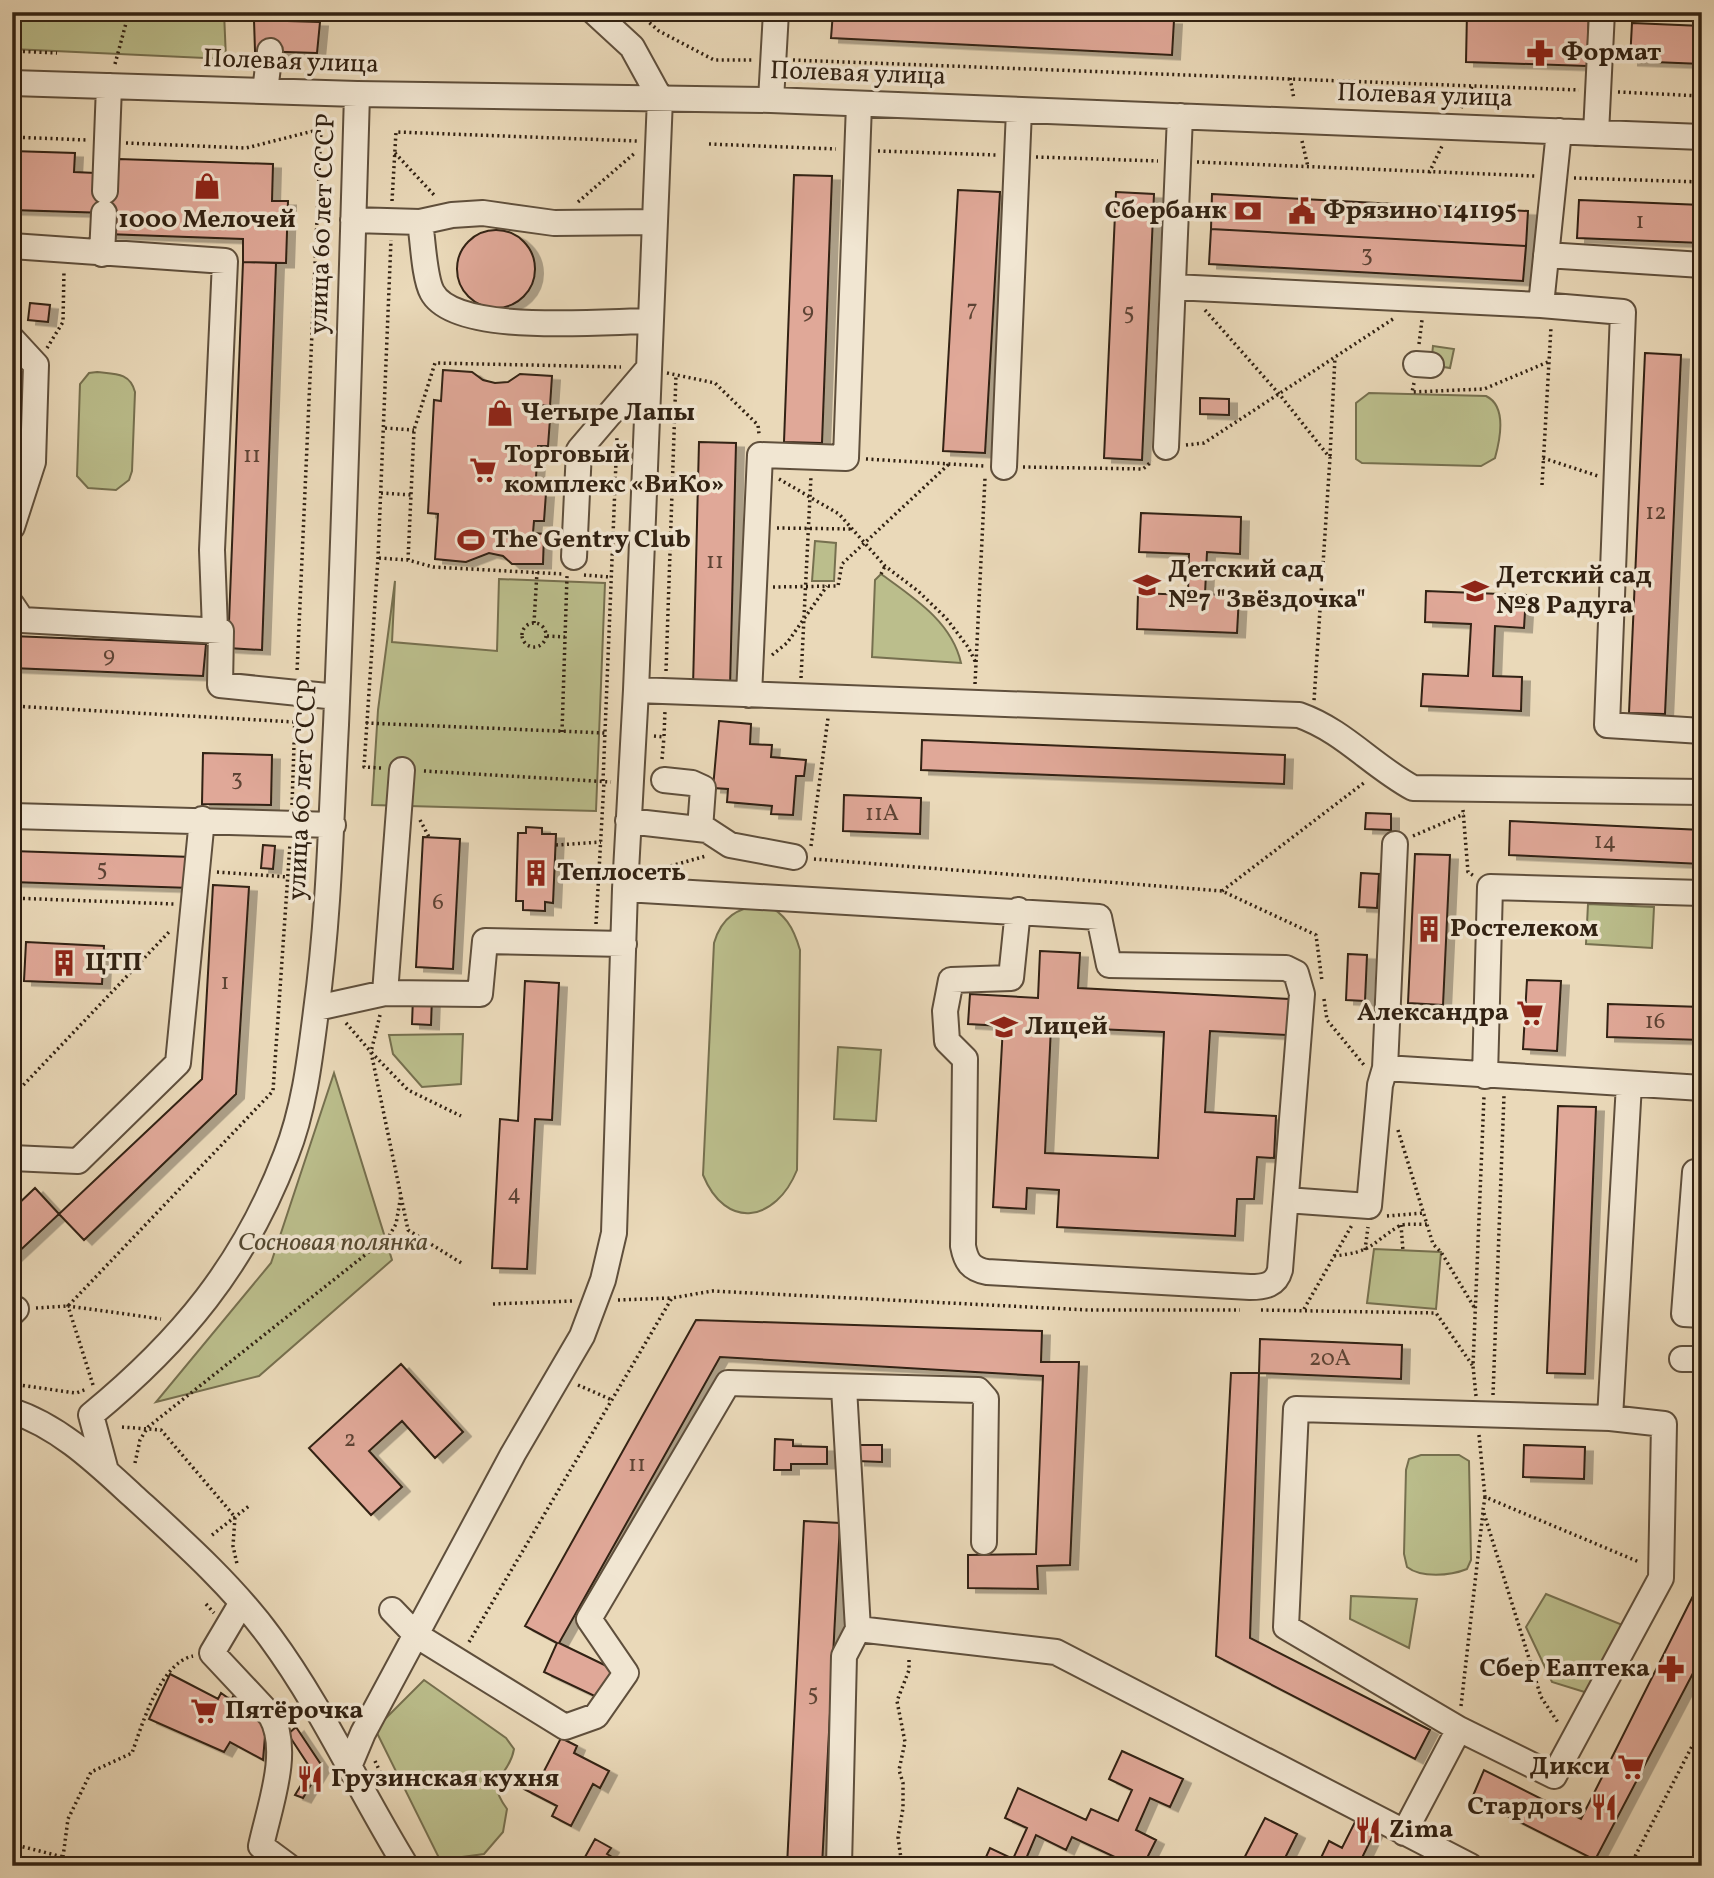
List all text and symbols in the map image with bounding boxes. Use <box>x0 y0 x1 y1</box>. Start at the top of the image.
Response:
place label: Формат <box>1561 35 1662 71</box>
pharmacy icon: Формат <box>1525 38 1555 68</box>
street label: Полевая улица <box>202 41 380 83</box>
street label: Полевая улица <box>769 53 947 95</box>
street label: Полевая улица <box>1336 75 1514 117</box>
street label: улица 60 лет СССР <box>301 113 345 335</box>
shop icon: 1000 Мелочей <box>192 171 222 201</box>
place label: Сбербанк <box>1104 193 1227 229</box>
place label: Фрязино 141195 <box>1323 193 1517 229</box>
bank icon: Сбербанк <box>1233 196 1263 226</box>
public building icon: Фрязино 141195 <box>1287 196 1317 226</box>
place label: 1000 Мелочей <box>118 202 296 238</box>
house number: 1 <box>1636 206 1644 238</box>
house number: 3 <box>1361 239 1373 271</box>
house number: 7 <box>966 294 978 326</box>
house number: 9 <box>802 296 814 328</box>
house number: 5 <box>1123 297 1135 329</box>
place label: Четыре Лапы <box>521 395 695 431</box>
shop icon: Четыре Лапы <box>485 398 515 428</box>
place label: Торговый комплекс «ВиКо» <box>504 437 724 503</box>
house number: 11 <box>243 440 261 472</box>
supermarket icon: Торговый комплекс «ВиКо» <box>468 455 498 485</box>
house number: 12 <box>1645 497 1667 529</box>
place label: The Gentry Club <box>492 522 691 558</box>
sports icon: The Gentry Club <box>456 525 486 555</box>
house number: 11 <box>706 546 724 578</box>
place label: Детский сад №7 "Звёздочка" <box>1168 552 1366 618</box>
place label: Детский сад №8 Радуга <box>1496 558 1652 624</box>
school or university icon: Детский сад №7 "Звёздочка" <box>1132 570 1162 600</box>
school or university icon: Детский сад №8 Радуга <box>1460 576 1490 606</box>
house number: 9 <box>103 640 115 672</box>
street label: улица 60 лет СССР <box>279 679 327 901</box>
house number: 3 <box>231 763 243 795</box>
house number: 11А <box>865 798 899 830</box>
house number: 14 <box>1594 826 1616 858</box>
house number: 5 <box>96 853 108 885</box>
place label: Теплосеть <box>557 855 686 891</box>
building icon: Теплосеть <box>521 858 551 888</box>
house number: 6 <box>432 887 444 919</box>
place label: Ростелеком <box>1450 911 1599 947</box>
building icon: Ростелеком <box>1414 914 1444 944</box>
place label: ЦТП <box>85 945 142 981</box>
building icon: ЦТП <box>49 948 79 978</box>
house number: 1 <box>221 967 229 999</box>
place label: Александра <box>1357 995 1509 1031</box>
supermarket icon: Александра <box>1515 998 1545 1028</box>
house number: 16 <box>1645 1006 1665 1038</box>
place label: Лицей <box>1025 1009 1108 1045</box>
school or university icon: Лицей <box>989 1012 1019 1042</box>
house number: 4 <box>507 1178 521 1210</box>
park label: Сосновая полянка <box>238 1225 428 1261</box>
house number: 20А <box>1309 1343 1351 1375</box>
house number: 2 <box>344 1424 356 1456</box>
house number: 11 <box>628 1449 646 1481</box>
place label: Сбер Еаптека <box>1479 1651 1650 1687</box>
pharmacy icon: Сбер Еаптека <box>1656 1654 1686 1684</box>
house number: 5 <box>807 1678 819 1710</box>
place label: Пятёрочка <box>225 1693 363 1729</box>
supermarket icon: Пятёрочка <box>189 1696 219 1726</box>
place label: Дикси <box>1530 1749 1610 1785</box>
supermarket icon: Дикси <box>1616 1752 1646 1782</box>
place label: Грузинская кухня <box>331 1761 559 1797</box>
restaurant icon: Грузинская кухня <box>295 1764 325 1794</box>
place label: Стардогs <box>1467 1789 1583 1825</box>
restaurant icon: Стардогs <box>1589 1792 1619 1822</box>
place label: Zima <box>1389 1812 1453 1848</box>
restaurant icon: Zima <box>1353 1815 1383 1845</box>

